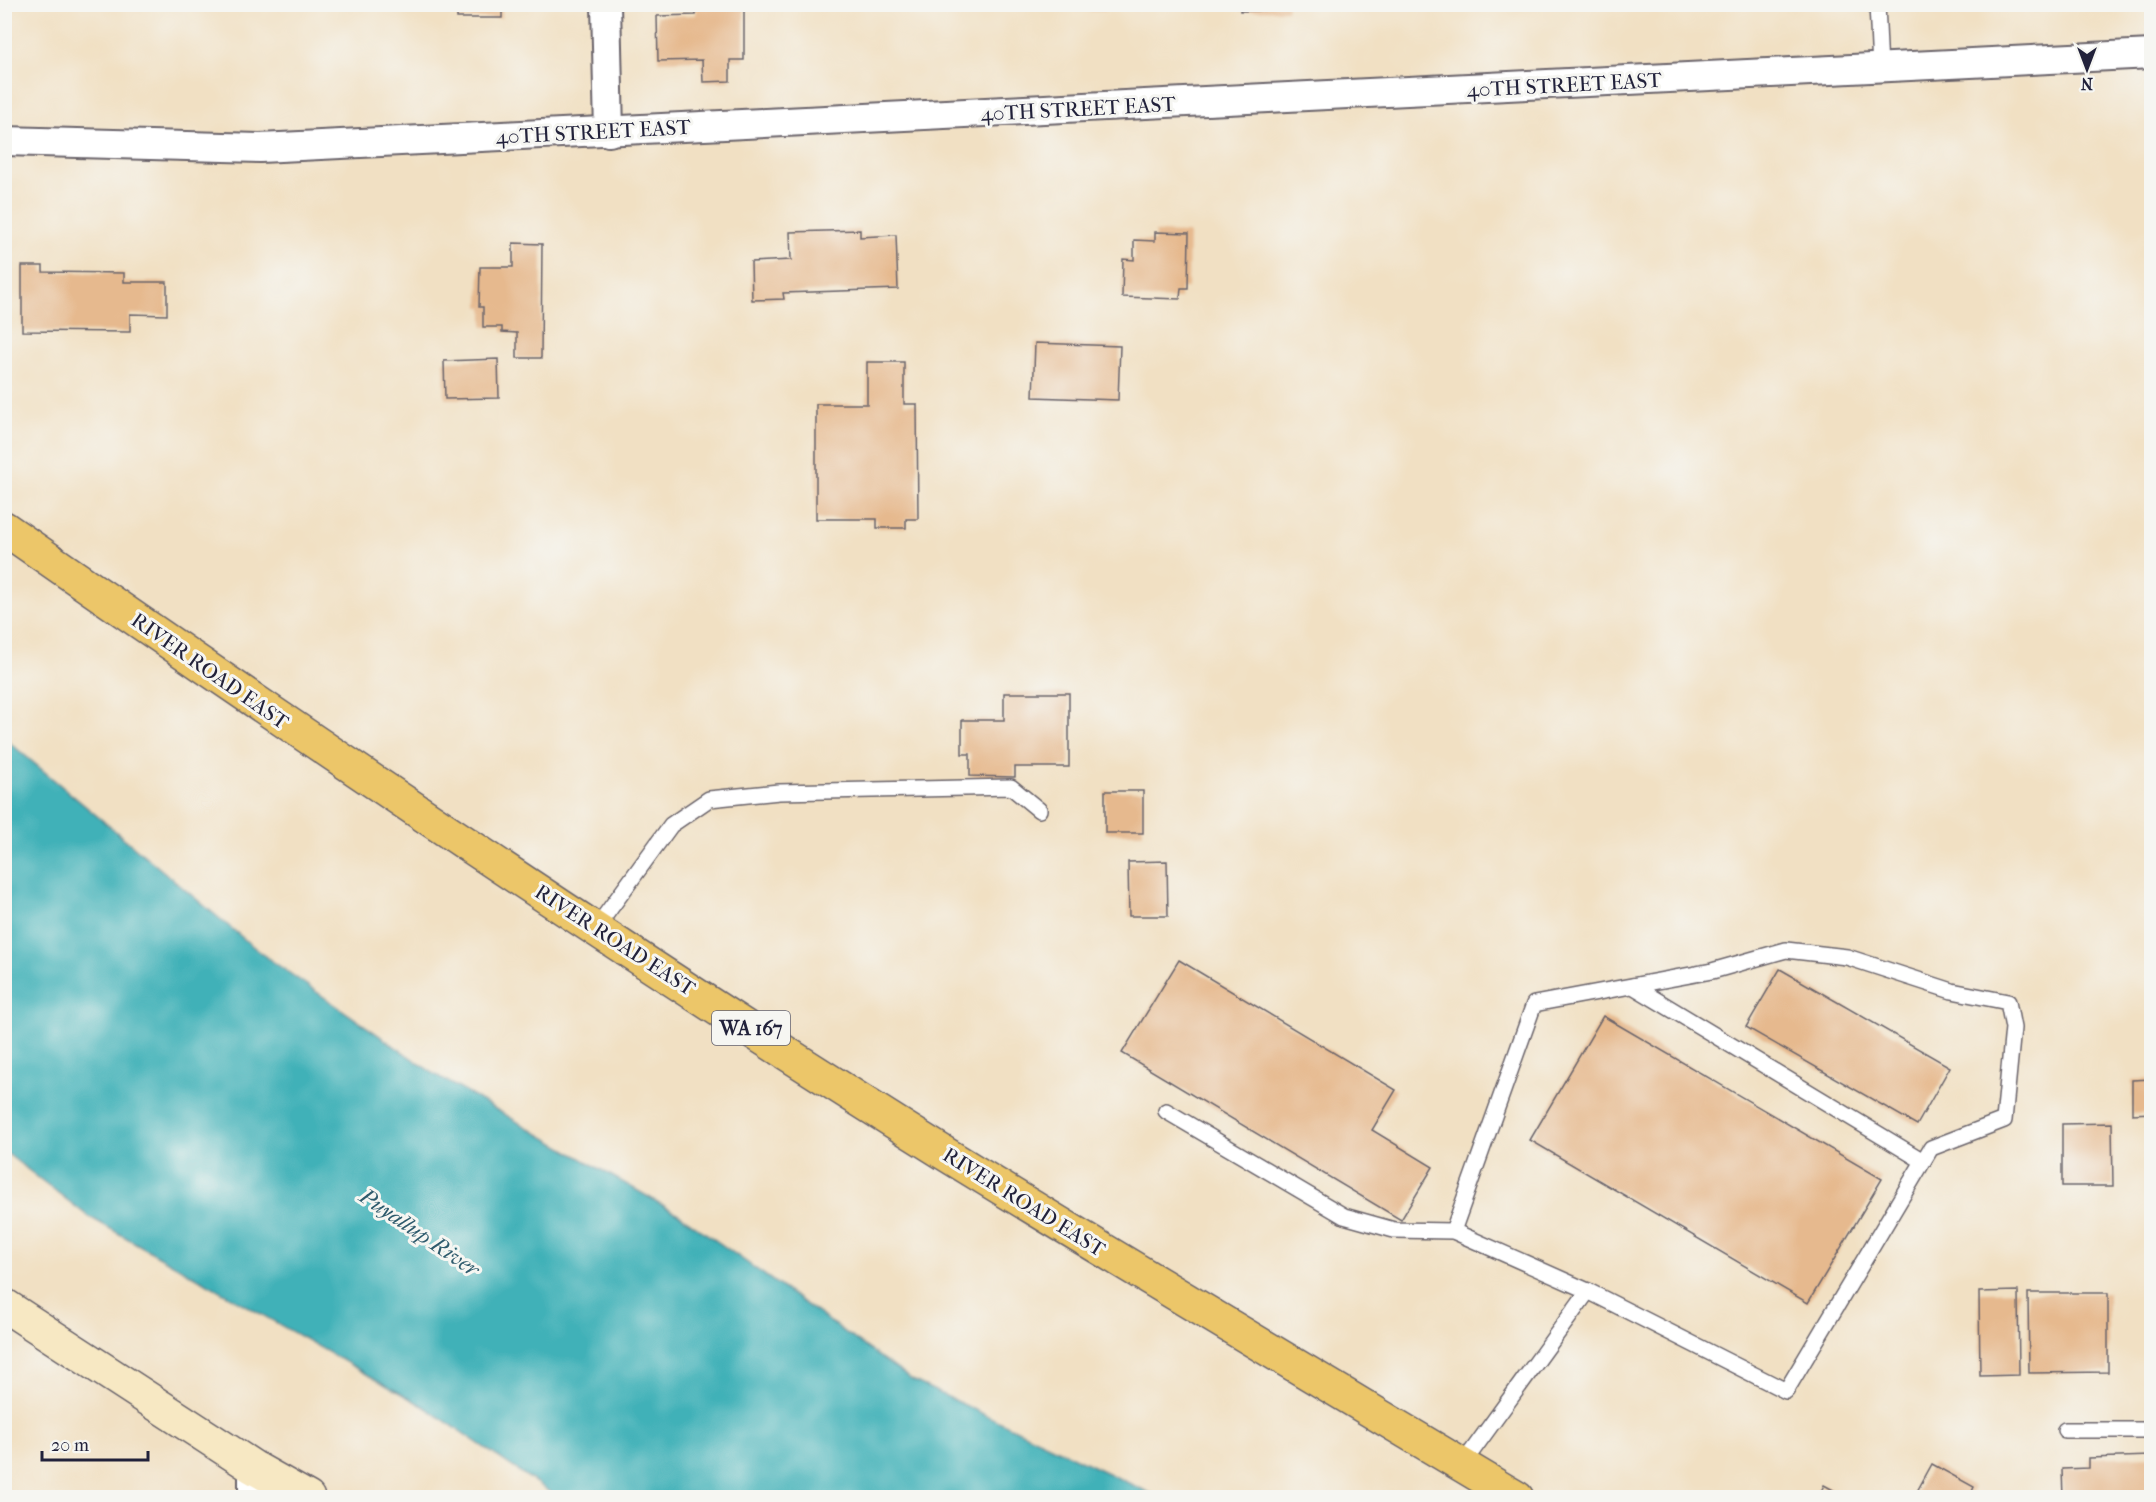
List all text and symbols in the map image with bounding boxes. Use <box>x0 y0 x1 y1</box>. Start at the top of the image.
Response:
north arrow <box>2057 39 2117 99</box>
street label: 40TH STREET EAST <box>1466 68 1663 102</box>
text: N <box>2080 74 2093 93</box>
street label: 40TH STREET EAST <box>980 92 1177 126</box>
street label: 40TH STREET EAST <box>495 115 692 149</box>
street label: RIVER ROAD EAST <box>127 608 294 735</box>
street label: RIVER ROAD EAST <box>530 879 700 1001</box>
road number: WA 167 <box>712 1011 790 1045</box>
street label: RIVER ROAD EAST <box>939 1143 1110 1262</box>
water label: Puyallup River <box>354 1183 486 1284</box>
scale bar <box>42 1424 148 1462</box>
text: 20 m <box>51 1435 89 1456</box>

